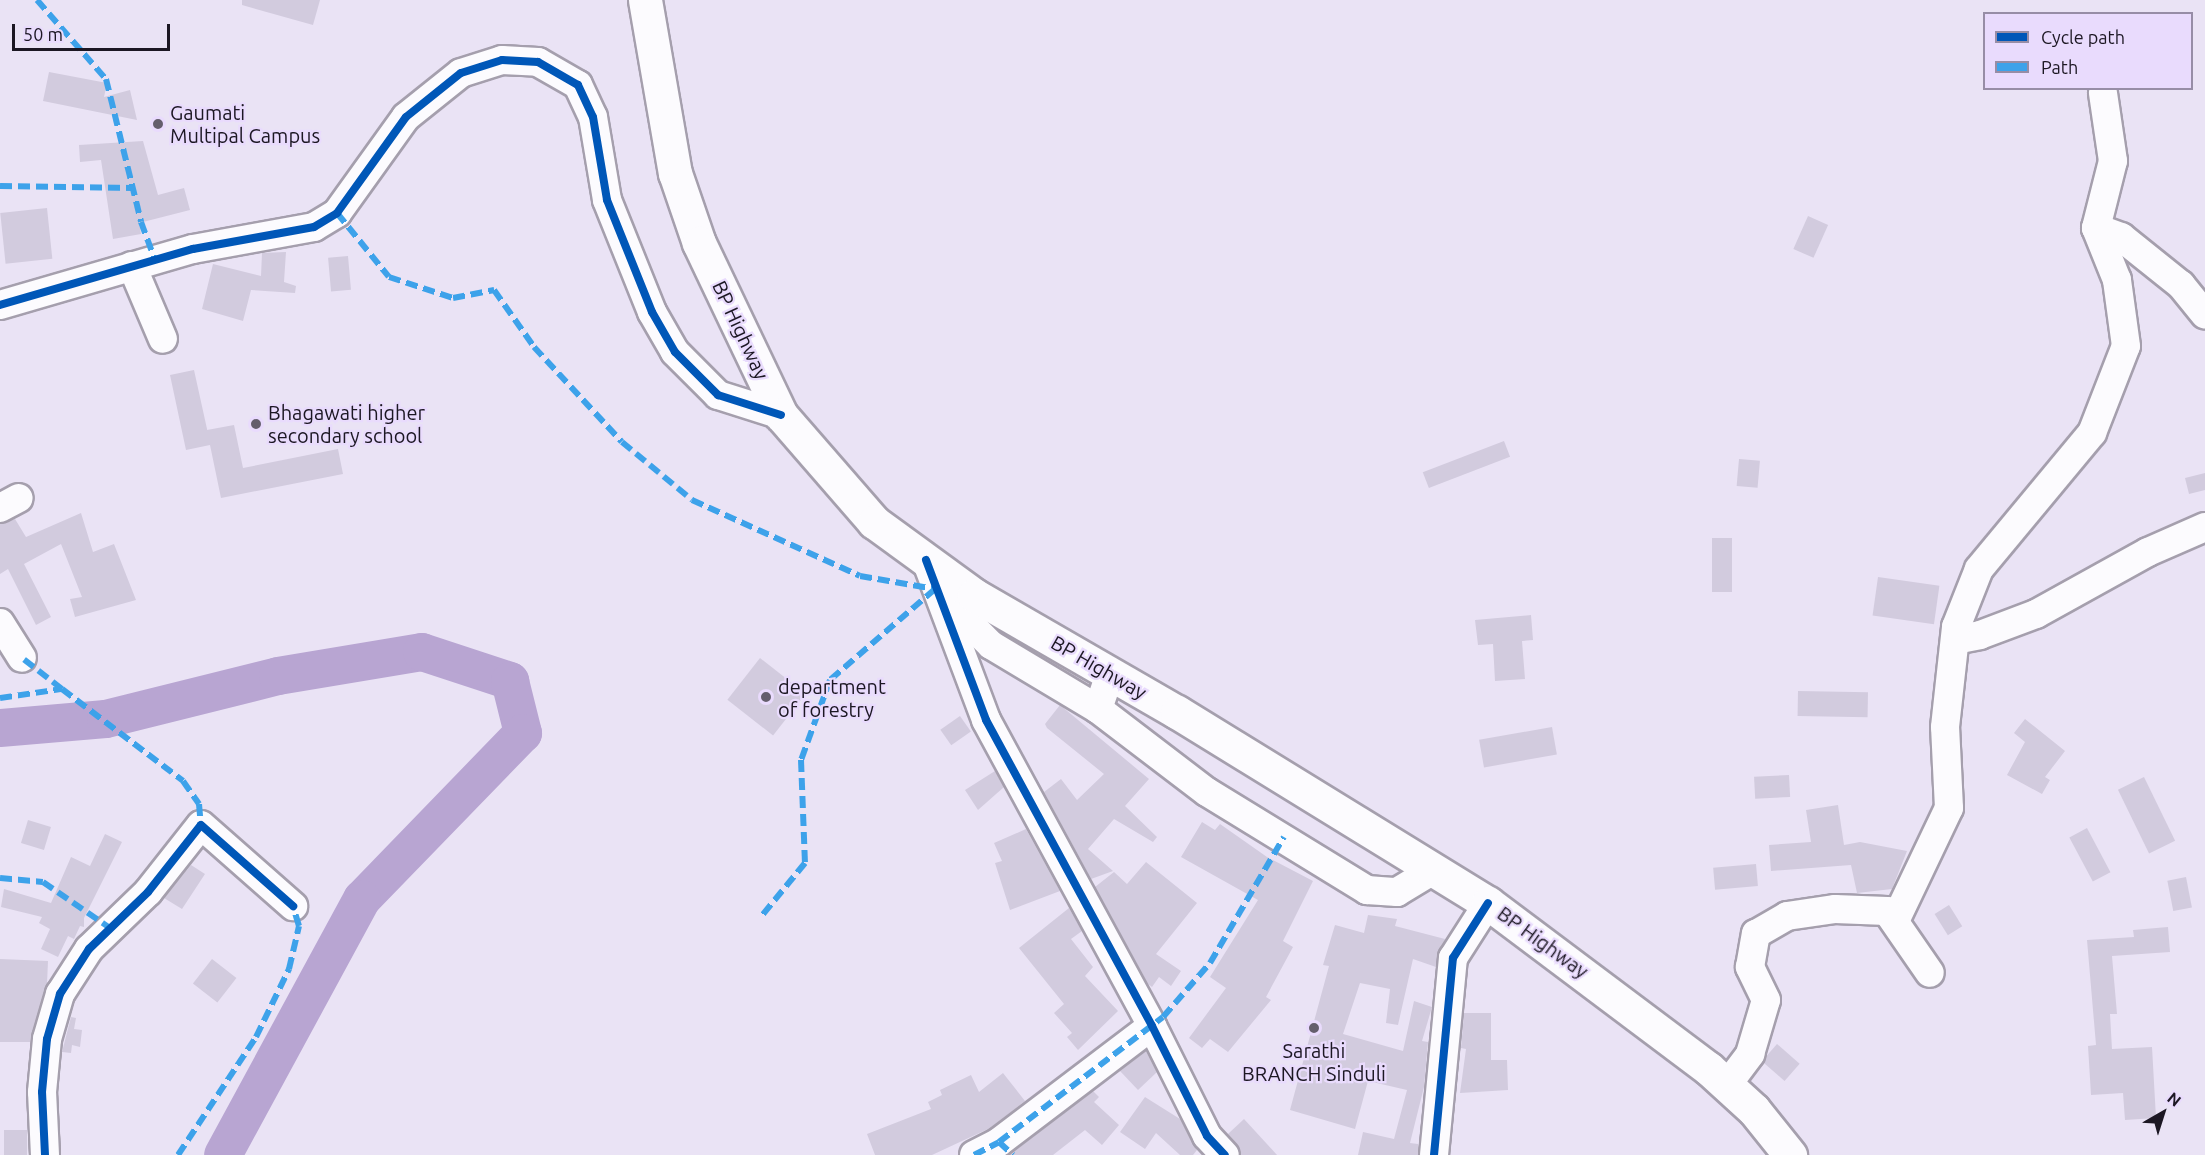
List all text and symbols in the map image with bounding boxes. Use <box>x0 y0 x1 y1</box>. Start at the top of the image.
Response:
scale bar <box>15 12 172 50</box>
legend <box>1983 12 2193 90</box>
text: 50 m <box>23 24 63 44</box>
text: Cycle path <box>2041 27 2125 47</box>
text: Path <box>2041 57 2078 77</box>
place label: Gaumati Multipal Campus <box>170 100 320 147</box>
marker: Gaumati Multipal Campus <box>151 117 165 131</box>
street label: BP Highway <box>708 277 774 383</box>
place label: Bhagawati higher secondary school <box>268 400 425 447</box>
marker: Bhagawati higher secondary school <box>249 417 263 431</box>
street label: BP Highway <box>1047 630 1151 704</box>
place label: department of forestry <box>778 674 886 721</box>
marker: department of forestry <box>759 690 773 704</box>
street label: BP Highway <box>1493 901 1593 983</box>
marker: Sarathi BRANCH Sinduli <box>1307 1021 1321 1035</box>
place label: Sarathi BRANCH Sinduli <box>1242 1038 1386 1085</box>
north arrow <box>2133 1083 2193 1143</box>
text: N <box>2164 1088 2185 1110</box>

